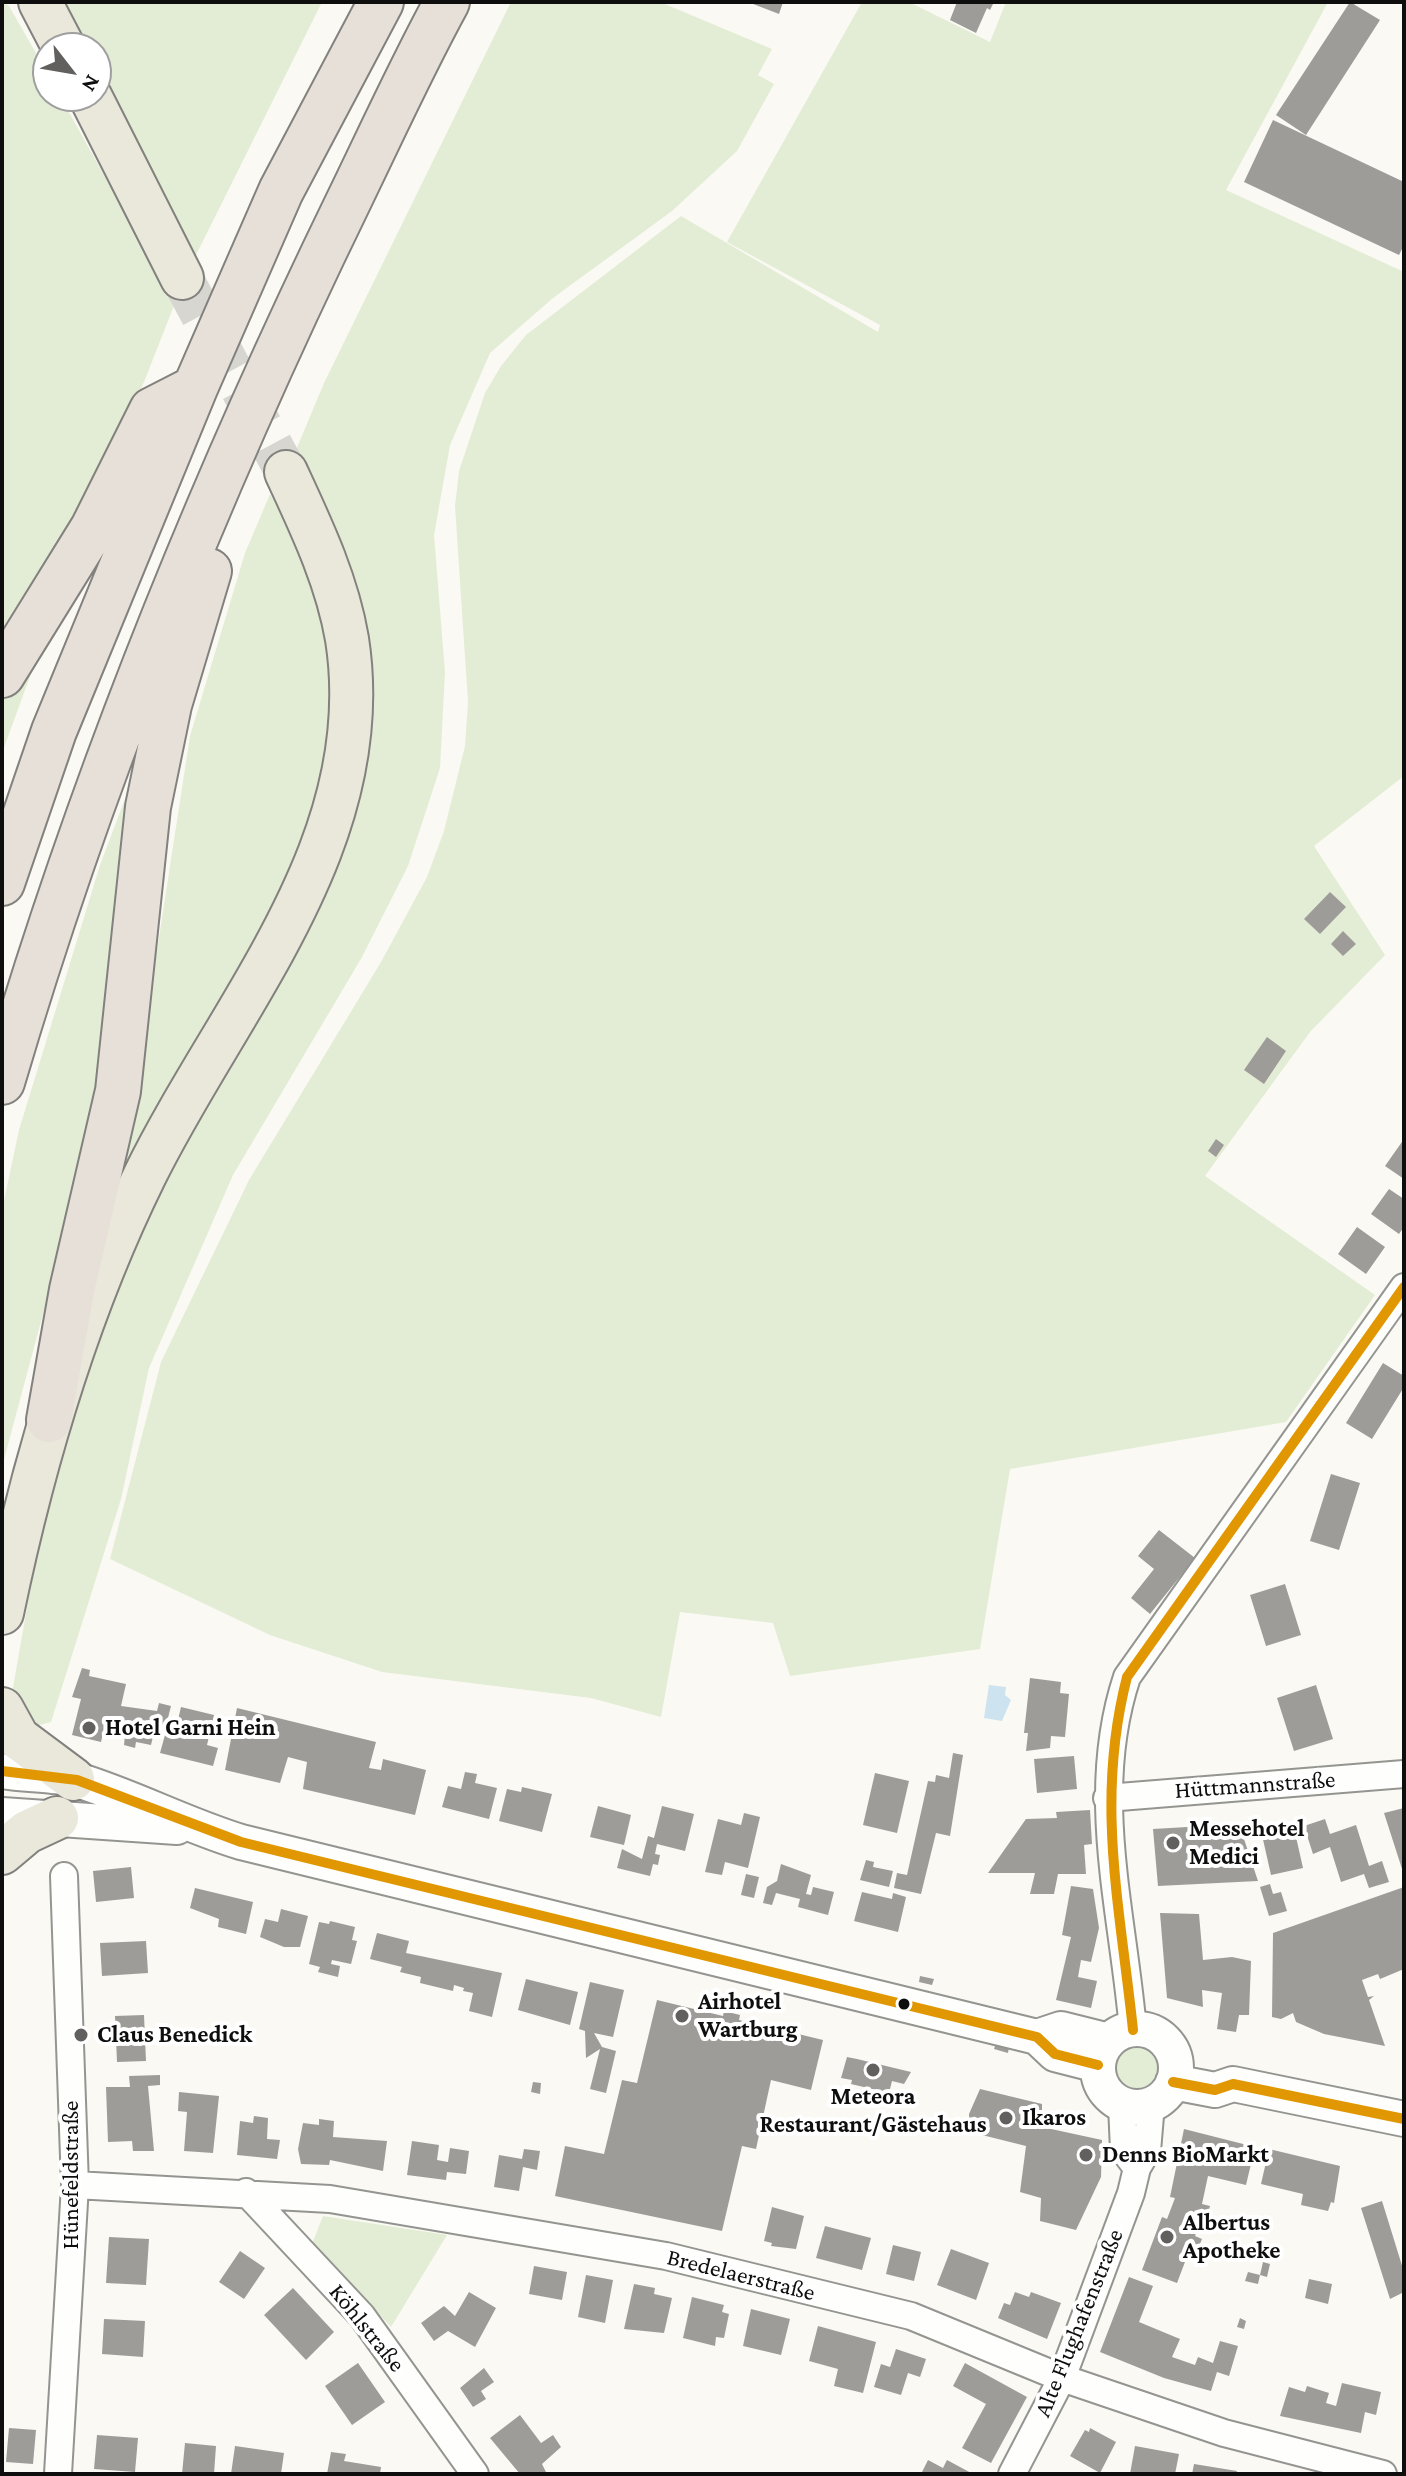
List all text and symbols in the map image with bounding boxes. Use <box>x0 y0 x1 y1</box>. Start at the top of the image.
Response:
north arrow <box>32 32 112 112</box>
text: N <box>77 71 106 96</box>
place label: Hotel Garni Hein <box>105 1714 276 1742</box>
marker: Hotel Garni Hein <box>80 1719 98 1737</box>
street label: Hüttmannstraße <box>1174 1765 1336 1805</box>
place label: Messehotel Medici <box>1189 1815 1305 1871</box>
marker: Messehotel Medici <box>1164 1834 1182 1852</box>
place label: Airhotel Wartburg <box>698 1988 798 2044</box>
unlabelled marker <box>896 1996 912 2012</box>
marker: Airhotel Wartburg <box>673 2007 691 2025</box>
place label: Claus Benedick <box>97 2021 252 2049</box>
marker: Claus Benedick <box>72 2026 90 2044</box>
marker: Meteora Restaurant/Gästehaus <box>864 2061 882 2079</box>
place label: Meteora Restaurant/Gästehaus <box>760 2083 986 2139</box>
street label: Hünefeldstraße <box>57 2101 85 2249</box>
place label: Ikaros <box>1022 2104 1086 2132</box>
marker: Ikaros <box>997 2109 1015 2127</box>
place label: Denns BioMarkt <box>1102 2141 1269 2169</box>
marker: Denns BioMarkt <box>1077 2146 1095 2164</box>
place label: Albertus Apotheke <box>1183 2209 1280 2265</box>
street label: Alte Flughafenstraße <box>1028 2225 1130 2421</box>
marker: Albertus Apotheke <box>1158 2228 1176 2246</box>
street label: Bredelaerstraße <box>664 2243 818 2307</box>
street label: Köhlstraße <box>323 2278 411 2378</box>

